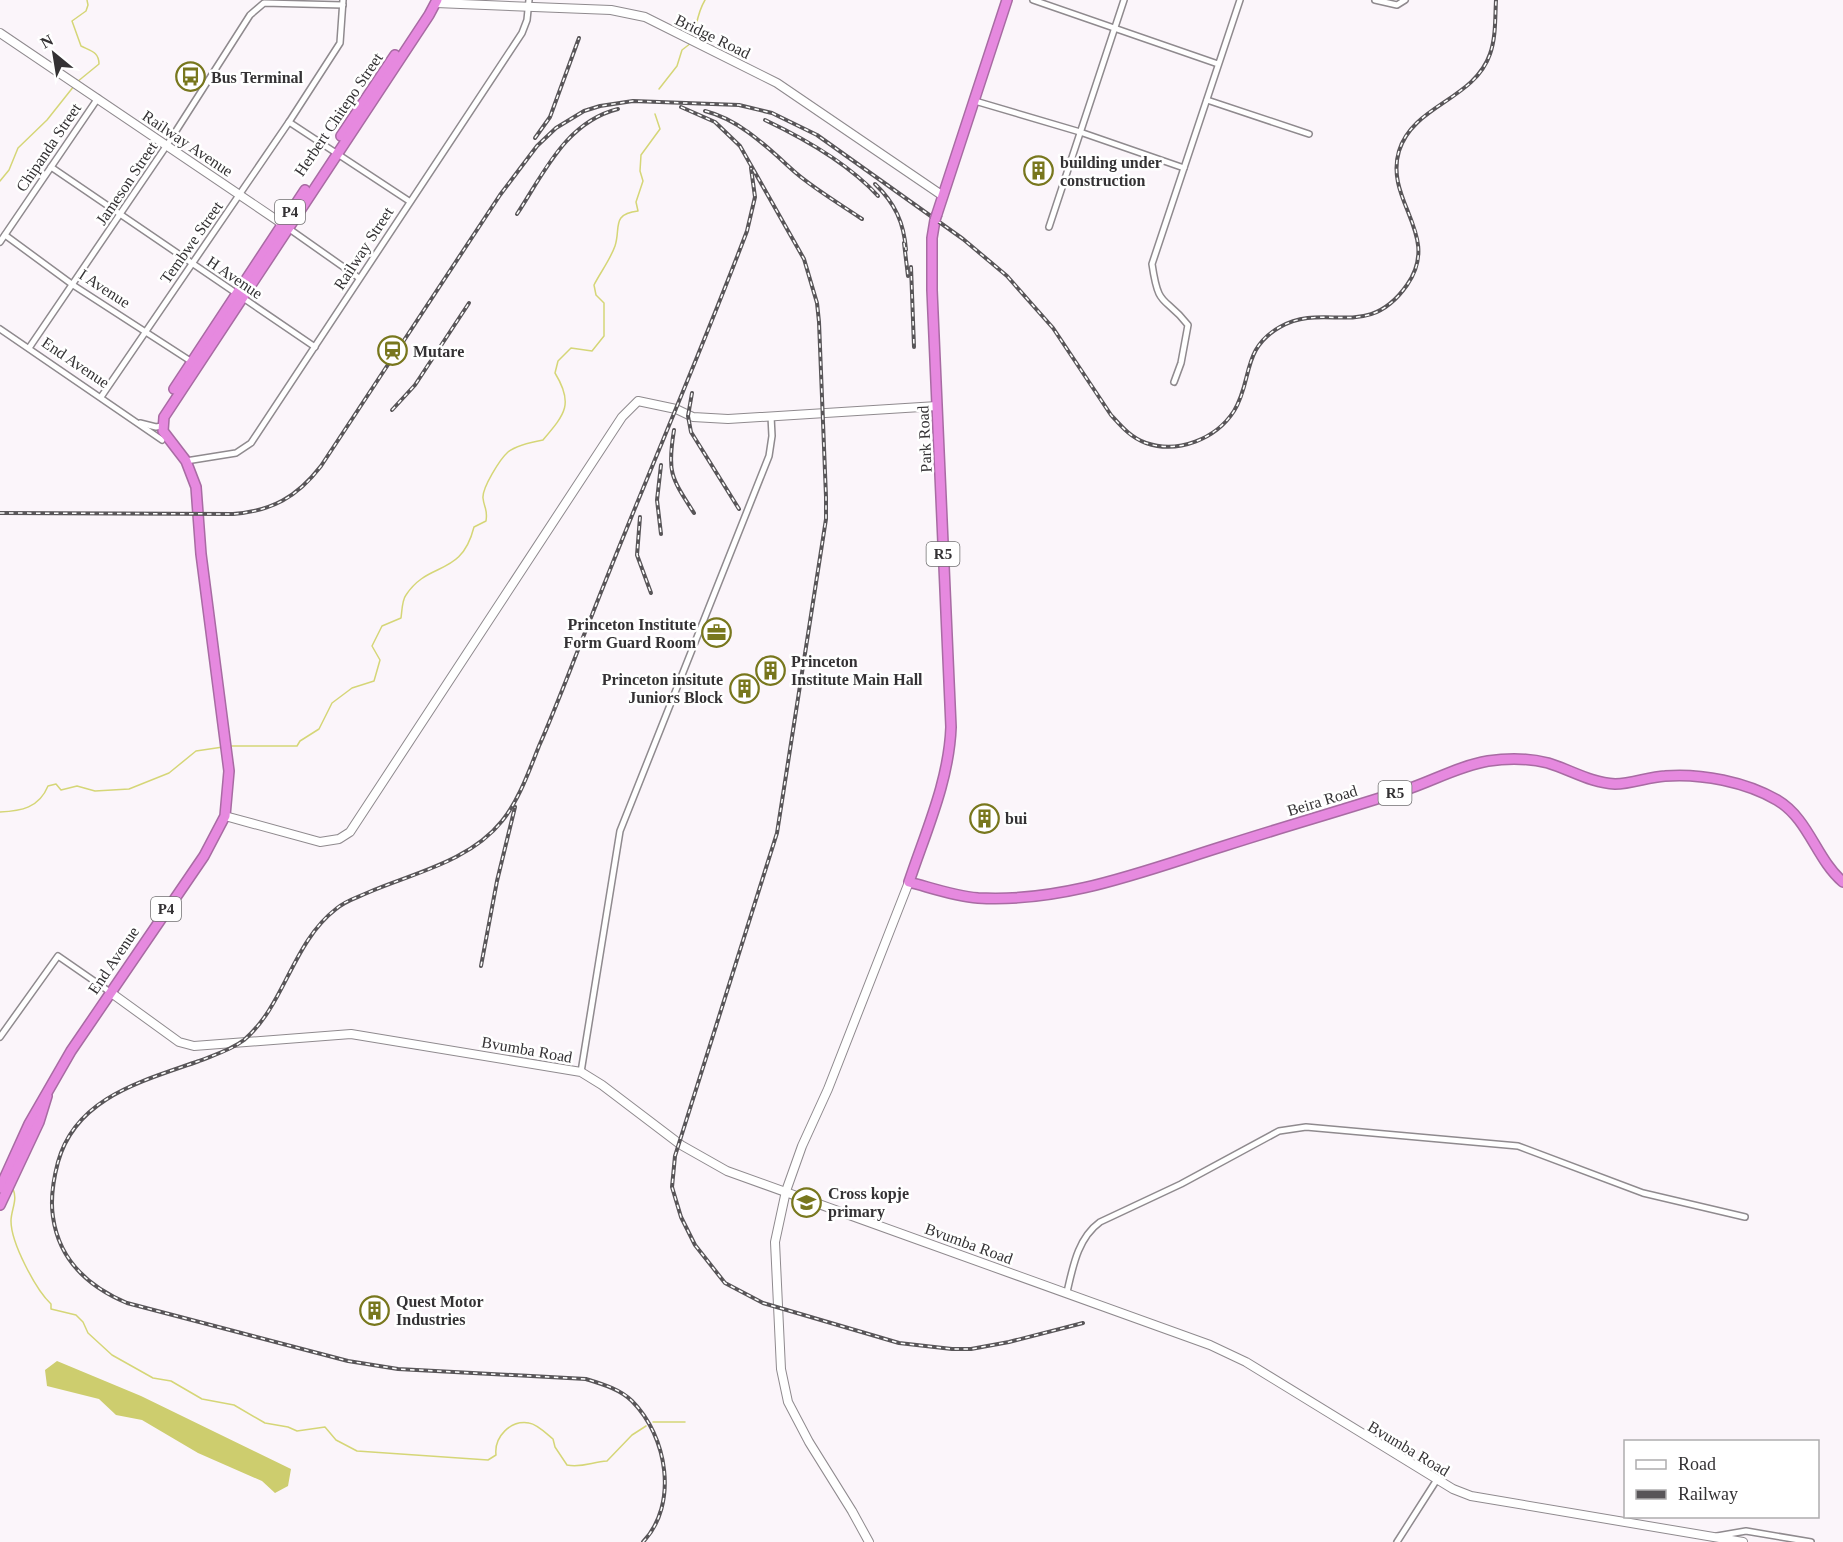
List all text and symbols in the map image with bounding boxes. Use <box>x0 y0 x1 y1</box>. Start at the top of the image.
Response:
street label: Bridge Road <box>672 11 753 63</box>
north arrow <box>24 24 84 84</box>
text: N <box>37 31 56 52</box>
street label: Herbert Chitepo Street <box>291 49 387 180</box>
bus stop icon: Bus Terminal <box>174 61 206 93</box>
place label: Bus Terminal <box>211 69 304 86</box>
street label: Chipanda Street <box>13 100 85 195</box>
street label: Railway Avenue <box>139 107 236 181</box>
street label: Jameson Street <box>92 138 161 228</box>
place label: building under construction <box>1060 154 1162 189</box>
building icon: building under construction <box>1023 155 1055 187</box>
street label: Tembwe Street <box>157 198 226 287</box>
road number: P4 <box>275 200 305 224</box>
street label: Railway Street <box>331 203 397 293</box>
street label: H Avenue <box>204 253 266 302</box>
street label: I Avenue <box>76 266 133 311</box>
street label: End Avenue <box>39 334 113 391</box>
station icon: Mutare <box>376 335 408 367</box>
place label: Mutare <box>413 343 464 360</box>
street label: Park Road <box>914 405 935 473</box>
road number: R5 <box>926 542 960 566</box>
place label: Princeton Institute Form Guard Room <box>564 616 697 651</box>
office icon: Princeton Institute Form Guard Room <box>701 617 733 649</box>
place label: Princeton Institute Main Hall <box>791 653 923 688</box>
building icon: Princeton Institute Main Hall <box>754 654 786 686</box>
place label: Princeton insitute Juniors Block <box>602 671 723 706</box>
building icon: Princeton insitute Juniors Block <box>728 672 760 704</box>
road number: R5 <box>1378 781 1412 805</box>
street label: Beira Road <box>1285 782 1359 819</box>
building icon: bui <box>968 802 1000 834</box>
place label: bui <box>1005 810 1028 827</box>
road number: P4 <box>151 897 181 921</box>
street label: End Avenue <box>85 923 142 997</box>
street label: Bvumba Road <box>480 1033 574 1066</box>
place label: Cross kopje primary <box>828 1185 909 1221</box>
school or university icon: Cross kopje primary <box>791 1186 823 1218</box>
street label: Bvumba Road <box>923 1220 1015 1267</box>
place label: Quest Motor Industries <box>396 1293 484 1328</box>
building icon: Quest Motor Industries <box>359 1294 391 1326</box>
street label: Bvumba Road <box>1365 1417 1453 1479</box>
legend <box>1624 1440 1819 1518</box>
text: Road <box>1678 1454 1716 1474</box>
text: Railway <box>1678 1484 1738 1504</box>

